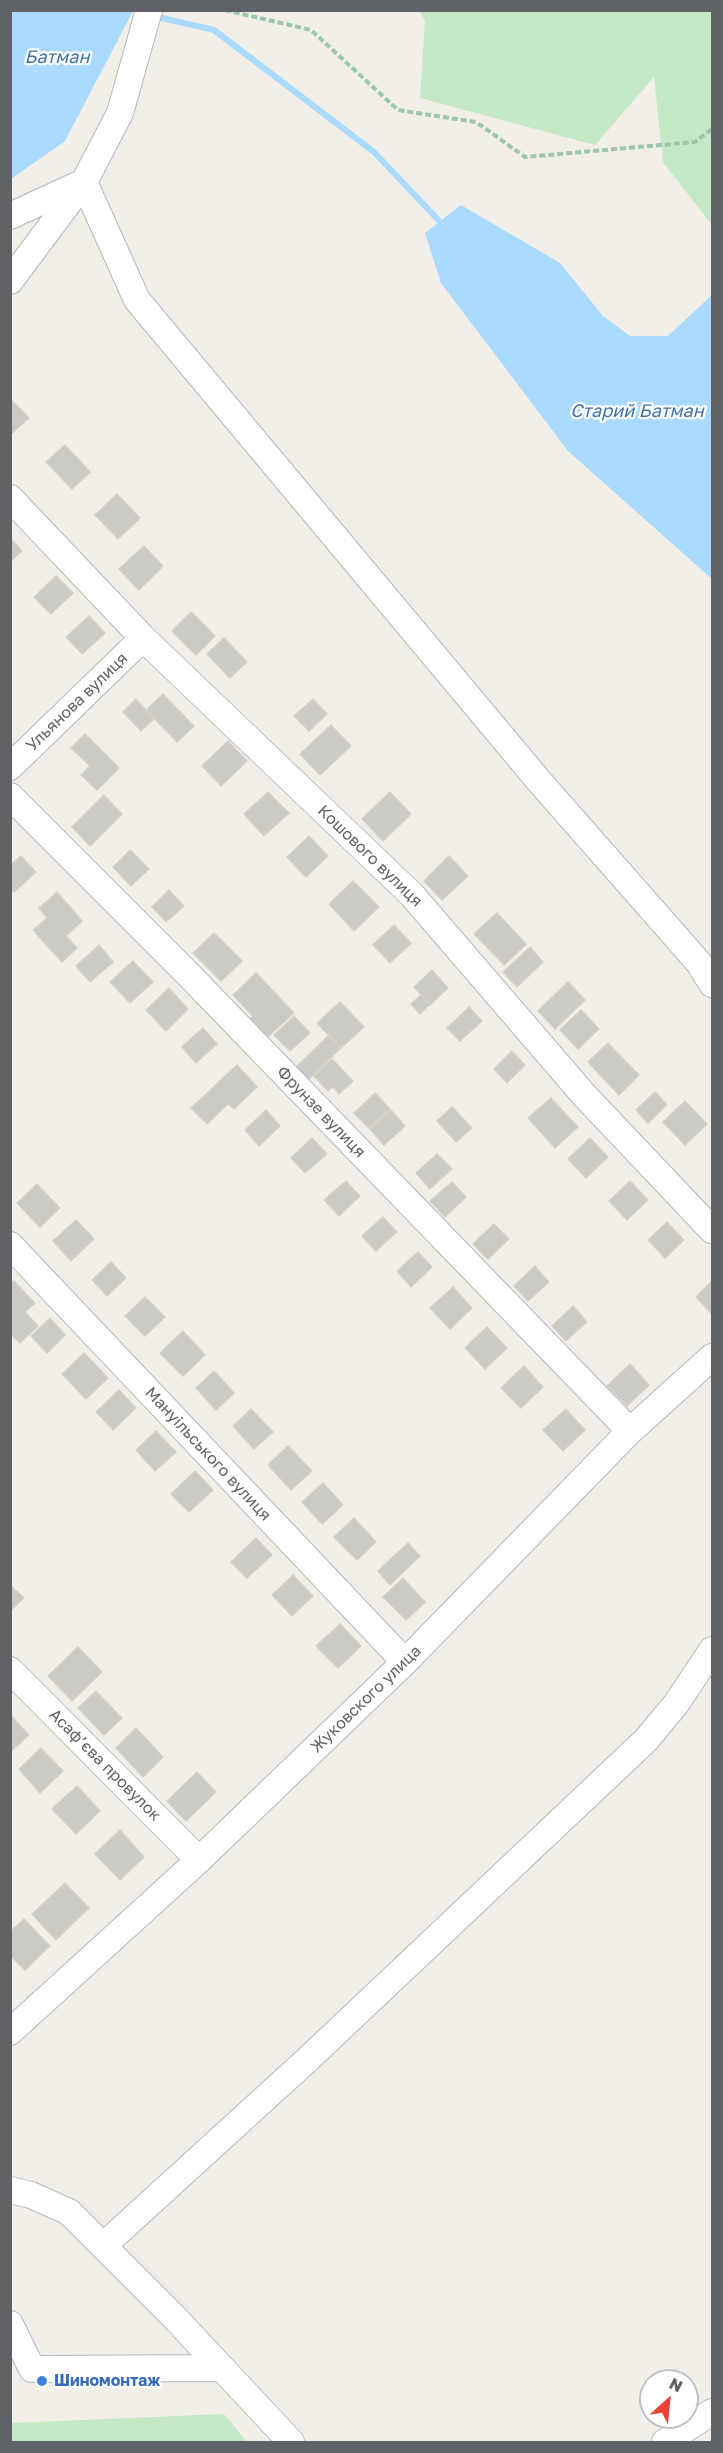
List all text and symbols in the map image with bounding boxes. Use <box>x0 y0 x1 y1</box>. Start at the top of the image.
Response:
water label: Батман <box>25 46 89 68</box>
water label: Старий Батман <box>570 400 704 422</box>
street label: Ульянова вулиця <box>22 649 132 755</box>
street label: Кошового вулиця <box>314 801 426 911</box>
street label: Фрунзе вулиця <box>273 1062 369 1162</box>
street label: Мануільського вулиця <box>141 1383 275 1525</box>
street label: Жуковского улица <box>307 1641 425 1757</box>
street label: Асаф’єва провулок <box>45 1705 165 1825</box>
north arrow <box>639 2369 699 2429</box>
place label: Шиномонтаж <box>54 2371 160 2391</box>
text: N <box>666 2373 686 2396</box>
marker: Шиномонтаж <box>35 2374 49 2388</box>

